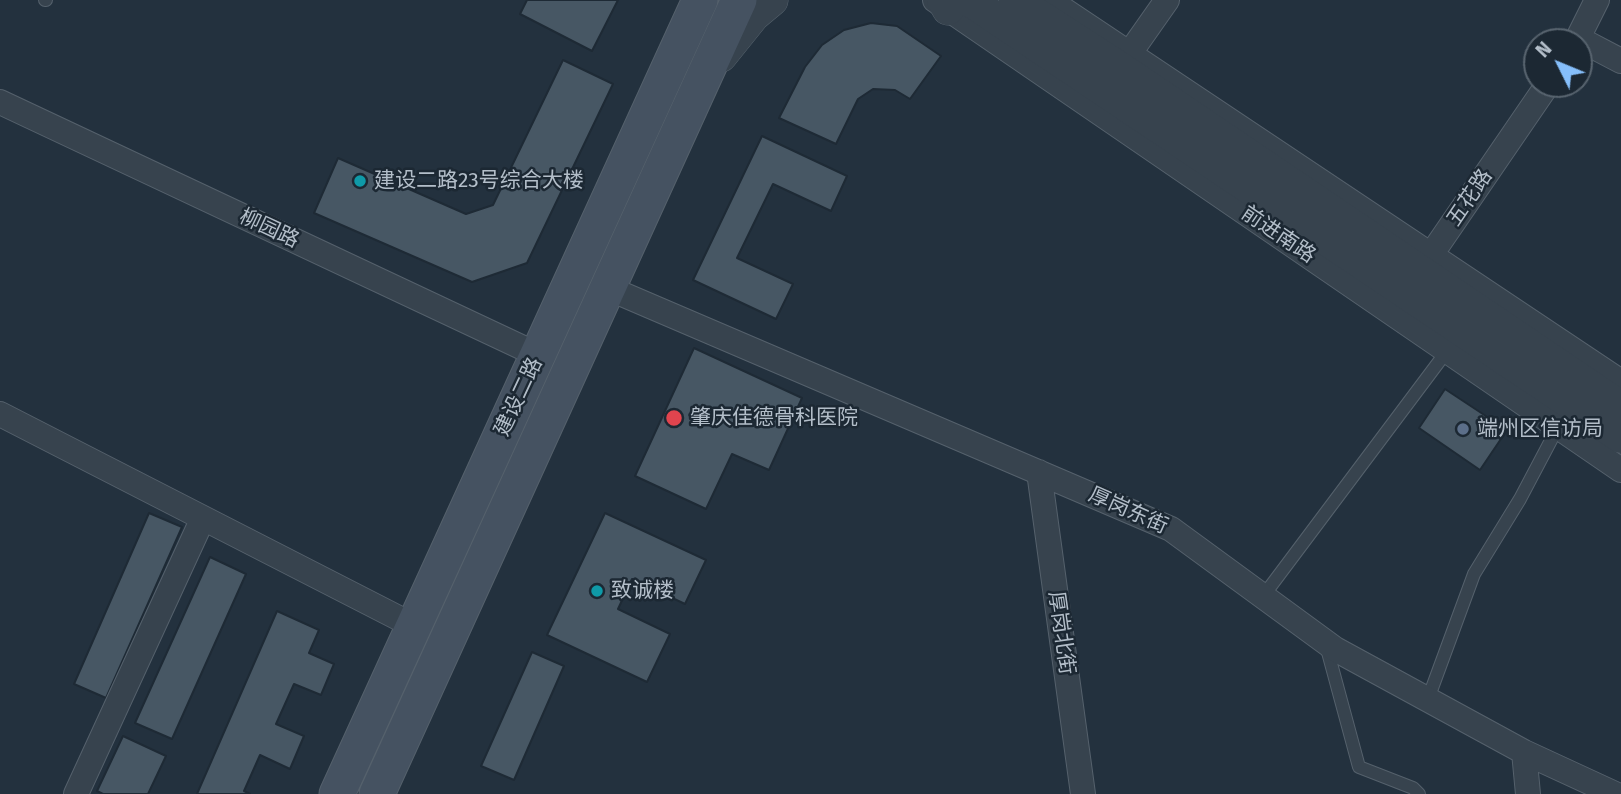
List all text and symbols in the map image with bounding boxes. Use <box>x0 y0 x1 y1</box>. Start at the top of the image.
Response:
north arrow <box>1523 28 1593 98</box>
text: N <box>1531 37 1556 62</box>
street label: 五花路 <box>1442 165 1498 231</box>
place label: 建设二路23号综合大楼 <box>374 168 584 194</box>
marker: 建设二路23号综合大楼 <box>352 173 368 189</box>
street label: 前进南路 <box>1236 201 1320 269</box>
street label: 柳园路 <box>235 204 303 254</box>
street label: 建设二路 <box>490 354 548 440</box>
place label: 肇庆佳德骨科医院 <box>690 405 858 431</box>
marker: 肇庆佳德骨科医院 <box>664 408 684 428</box>
place label: 端州区信访局 <box>1477 416 1603 442</box>
marker: 端州区信访局 <box>1455 421 1471 437</box>
street label: 厚岗东街 <box>1085 482 1171 540</box>
place label: 致诚楼 <box>611 578 674 604</box>
marker: 致诚楼 <box>589 583 605 599</box>
street label: 厚岗北街 <box>1043 590 1079 676</box>

